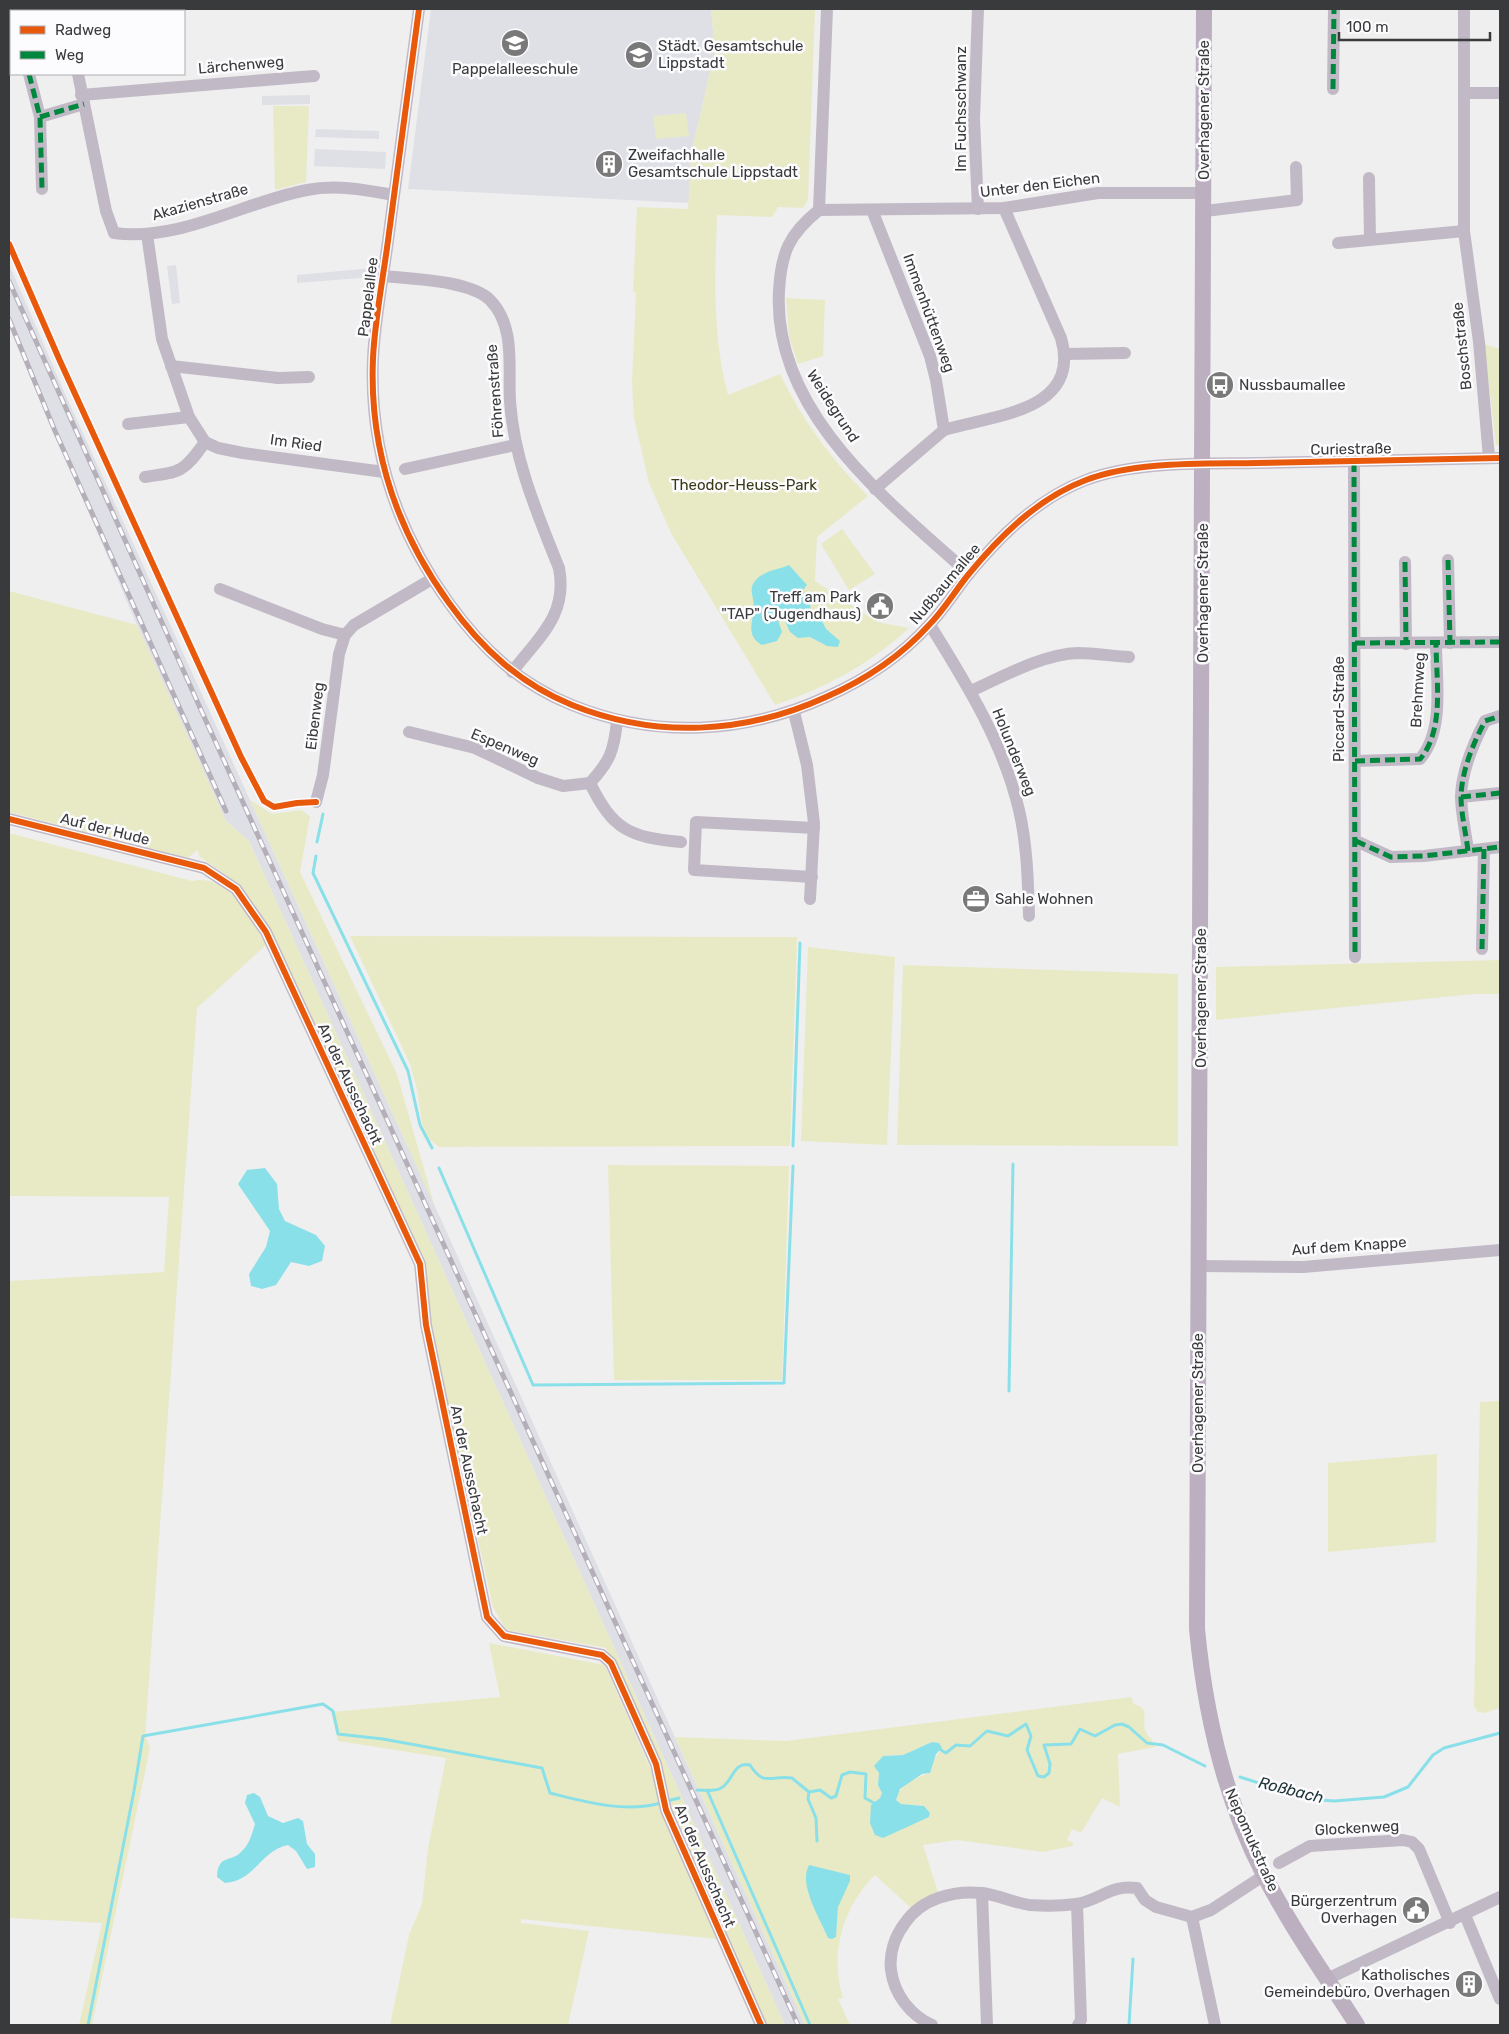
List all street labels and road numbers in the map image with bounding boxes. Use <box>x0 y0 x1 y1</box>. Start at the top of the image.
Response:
street label: Overhagener Straße <box>1195 40 1213 180</box>
street label: Im Fuchsschwanz <box>952 46 970 172</box>
street label: Lärchenweg <box>197 52 285 78</box>
street label: Unter den Eichen <box>979 169 1101 201</box>
street label: Akazienstraße <box>150 180 250 224</box>
street label: Immenhüttenweg <box>899 251 959 375</box>
street label: Pappelallee <box>354 256 382 338</box>
street label: Boschstraße <box>1448 301 1476 391</box>
street label: Föhrenstraße <box>483 343 507 439</box>
street label: Weidegrund <box>803 366 863 446</box>
street label: Im Ried <box>269 430 323 456</box>
street label: Curiestraße <box>1310 439 1392 459</box>
street label: Overhagener Straße <box>1194 523 1212 663</box>
street label: Nußbaumallee <box>906 540 984 628</box>
street label: Brehmweg <box>1407 652 1429 728</box>
street label: Piccard-Straße <box>1330 656 1348 762</box>
street label: Eibenweg <box>302 681 328 751</box>
street label: Holunderweg <box>988 705 1040 799</box>
street label: Espenweg <box>468 725 542 769</box>
street label: Auf der Hude <box>58 809 152 849</box>
street label: Overhagener Straße <box>1192 928 1210 1068</box>
street label: An der Ausschacht <box>314 1020 386 1148</box>
street label: Auf dem Knappe <box>1291 1233 1407 1259</box>
street label: Overhagener Straße <box>1189 1333 1207 1473</box>
street label: An der Ausschacht <box>446 1404 492 1537</box>
street label: Nepomukstraße <box>1221 1786 1283 1894</box>
street label: An der Ausschacht <box>671 1802 739 1930</box>
street label: Glockenweg <box>1314 1817 1400 1839</box>

